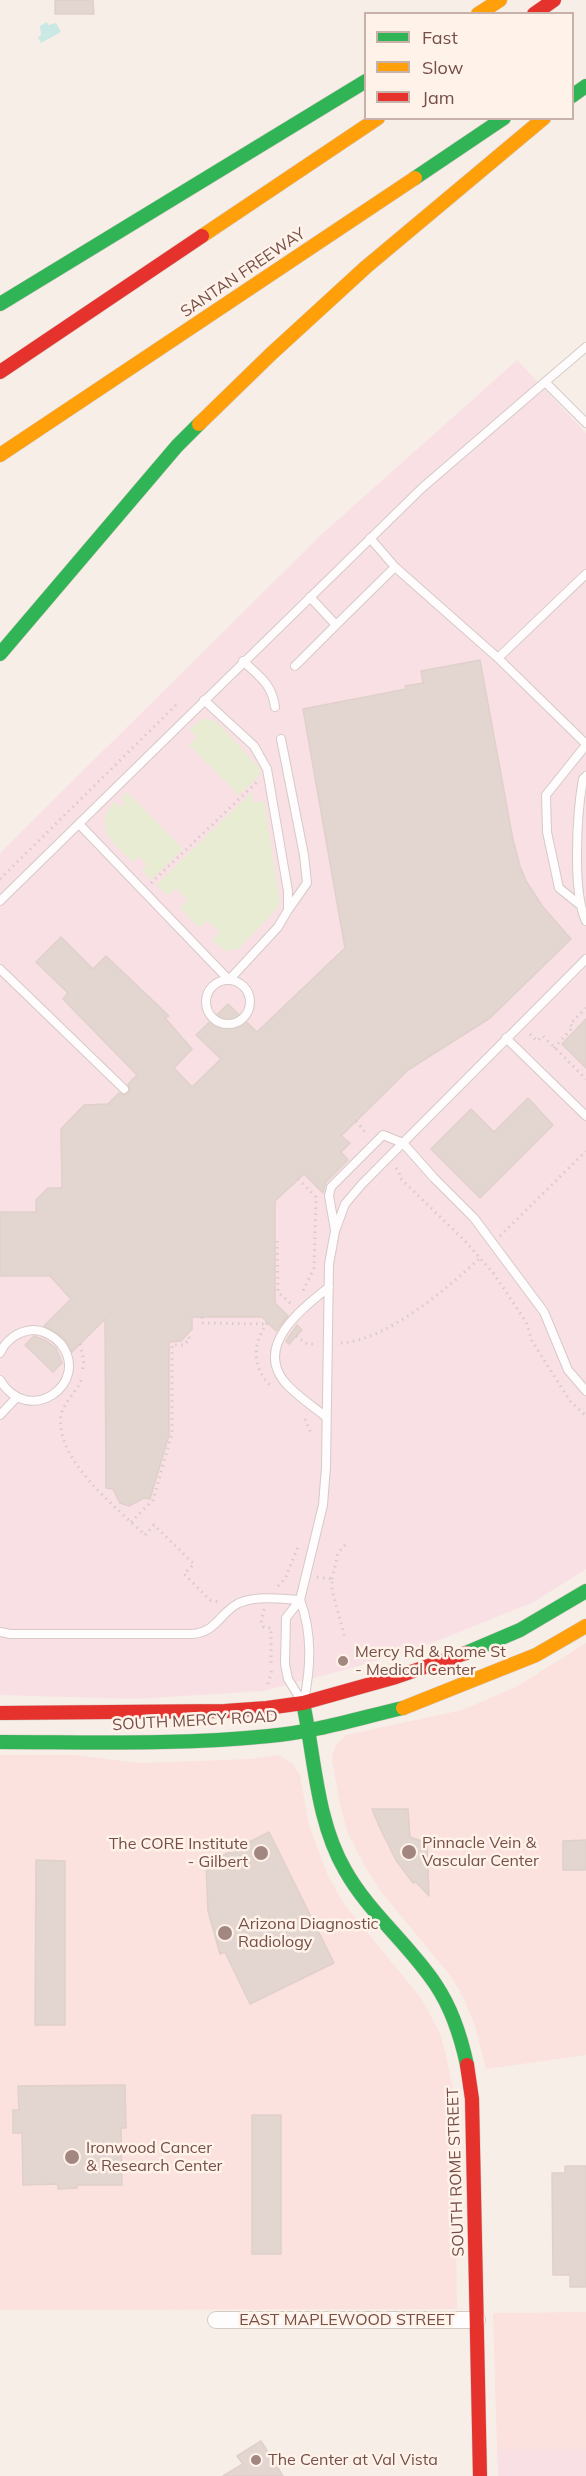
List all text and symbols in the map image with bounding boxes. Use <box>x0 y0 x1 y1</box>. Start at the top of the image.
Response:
legend <box>364 12 574 120</box>
text: Fast <box>422 26 458 49</box>
text: Slow <box>422 56 463 79</box>
text: Jam <box>422 86 455 109</box>
street label: SANTAN FREEWAY <box>177 224 309 322</box>
place label: Mercy Rd & Rome St - Medical Center <box>355 1642 506 1680</box>
marker: Mercy Rd & Rome St - Medical Center <box>336 1654 350 1668</box>
street label: SOUTH MERCY ROAD <box>112 1707 278 1735</box>
place label: Pinnacle Vein & Vascular Center <box>422 1833 539 1871</box>
place label: The CORE Institute - Gilbert <box>109 1834 248 1872</box>
marker: Pinnacle Vein & Vascular Center <box>400 1843 418 1861</box>
marker: The CORE Institute - Gilbert <box>252 1844 270 1862</box>
place label: Arizona Diagnostic Radiology <box>238 1914 379 1952</box>
marker: Arizona Diagnostic Radiology <box>216 1924 234 1942</box>
street label: SOUTH ROME STREET <box>443 2087 469 2257</box>
place label: Ironwood Cancer & Research Center <box>86 2138 222 2176</box>
marker: Ironwood Cancer & Research Center <box>63 2148 81 2166</box>
street label: EAST MAPLEWOOD STREET <box>239 2310 455 2330</box>
place label: The Center at Val Vista <box>268 2450 438 2470</box>
marker: The Center at Val Vista <box>249 2453 263 2467</box>

